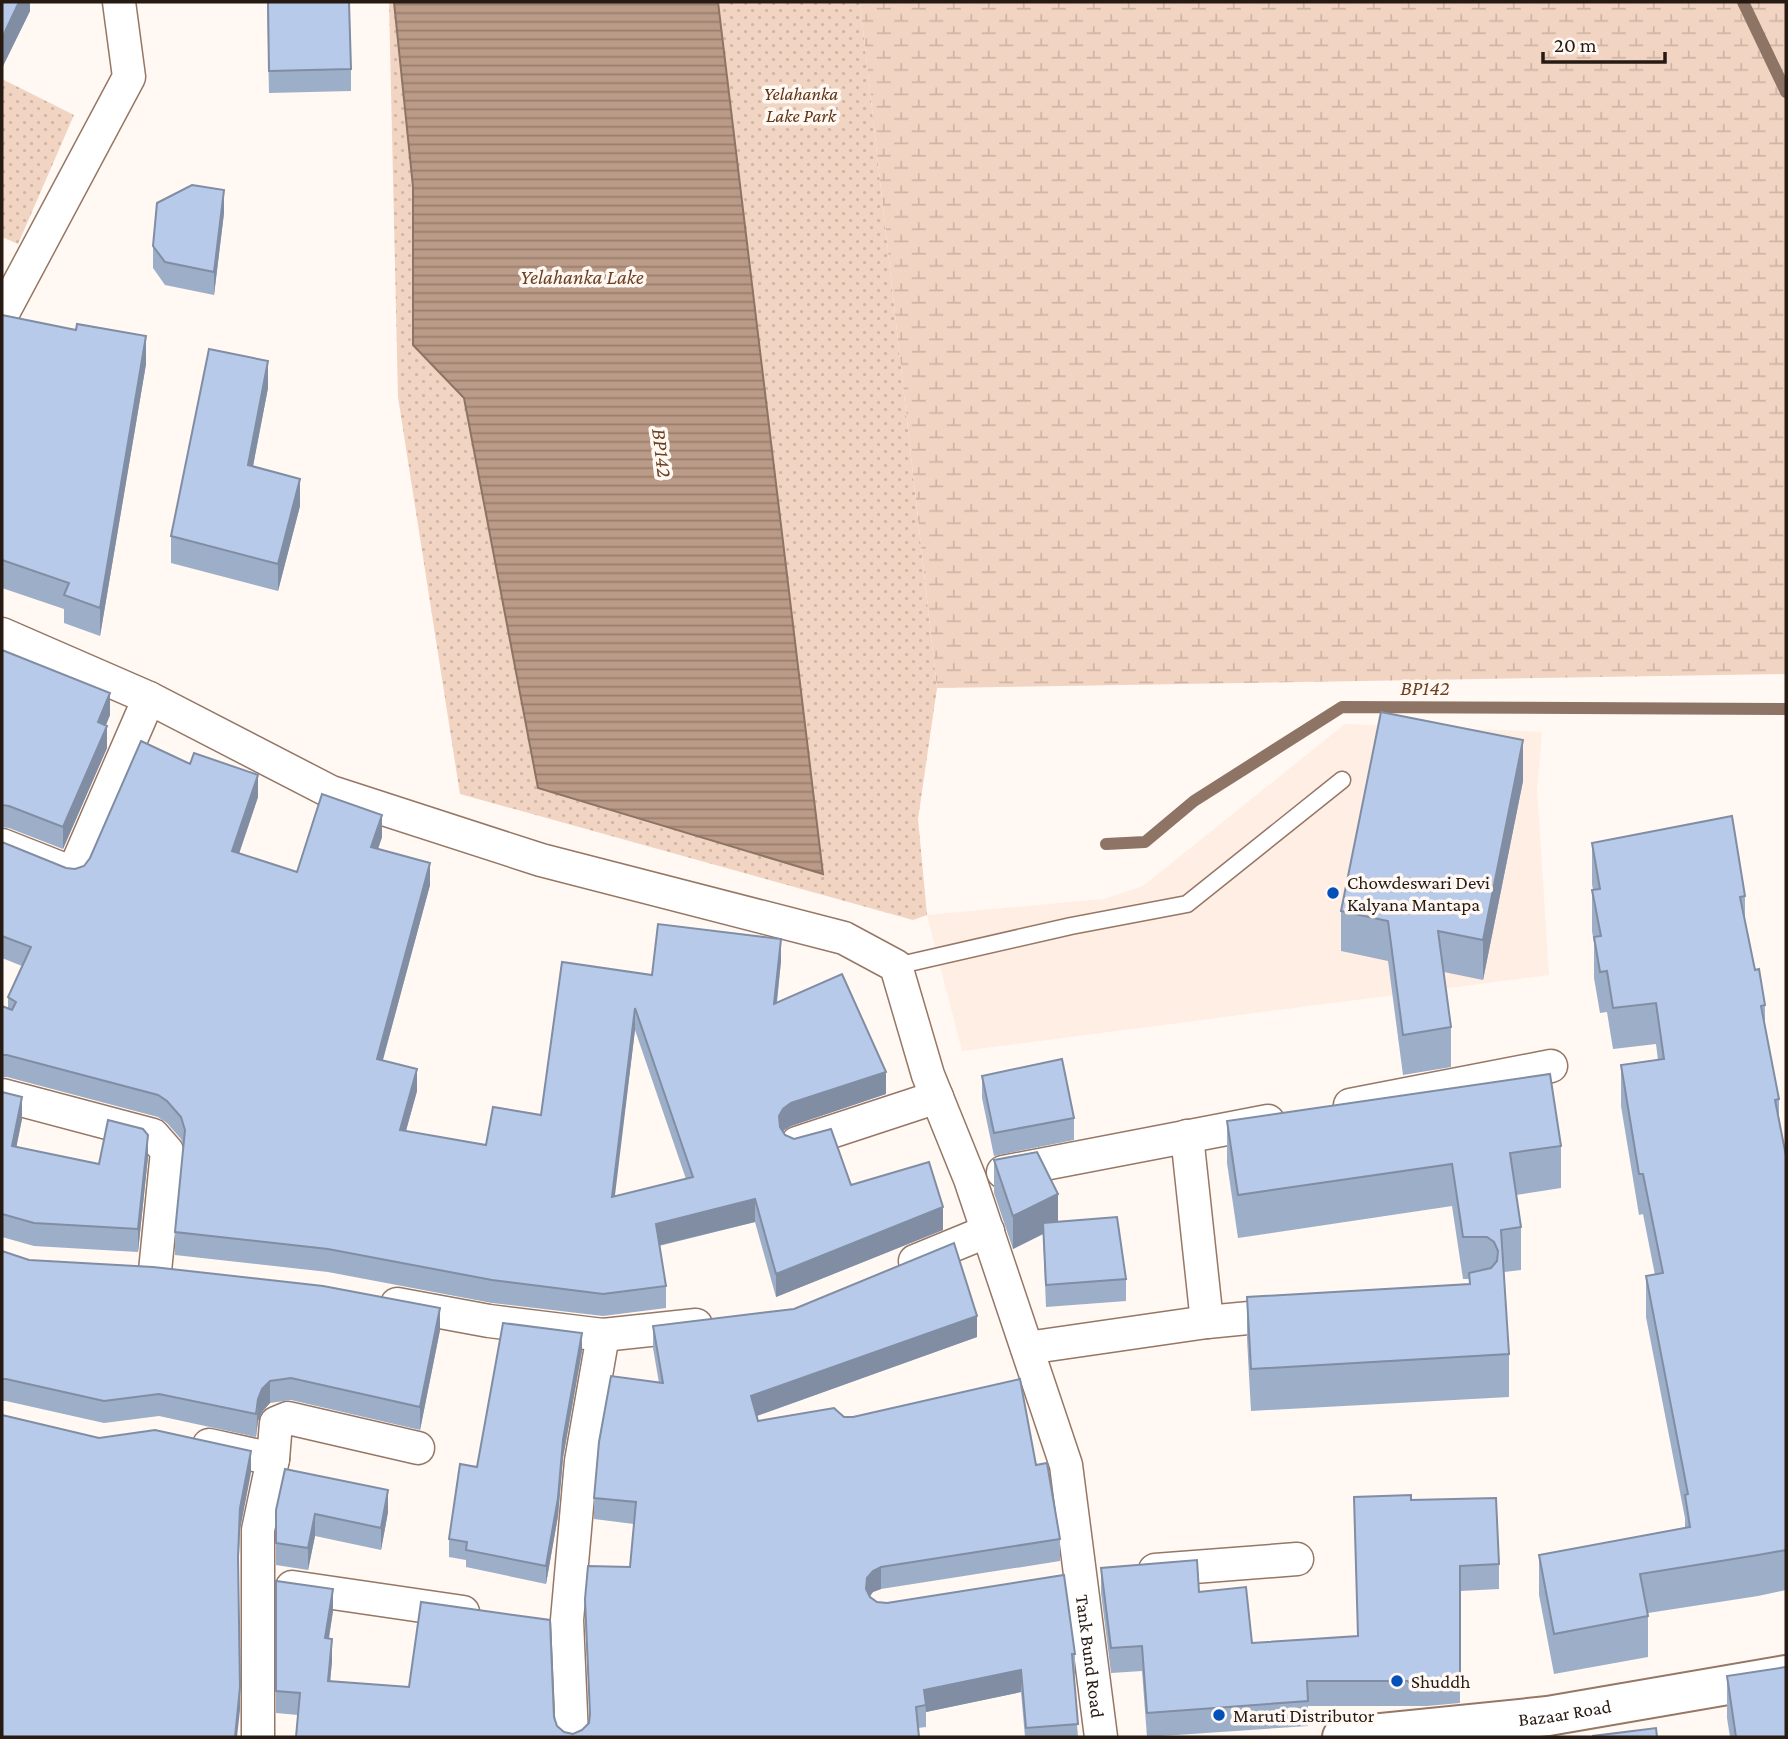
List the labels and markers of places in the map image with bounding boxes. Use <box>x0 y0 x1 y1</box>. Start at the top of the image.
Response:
place label: Chowdeswari Devi Kalyana Mantapa <box>1347 872 1490 915</box>
marker: Chowdeswari Devi Kalyana Mantapa <box>1325 885 1341 901</box>
place label: Shuddh <box>1411 1671 1470 1692</box>
marker: Shuddh <box>1389 1673 1405 1689</box>
place label: Maruti Distributor <box>1233 1705 1375 1726</box>
marker: Maruti Distributor <box>1211 1707 1227 1723</box>

